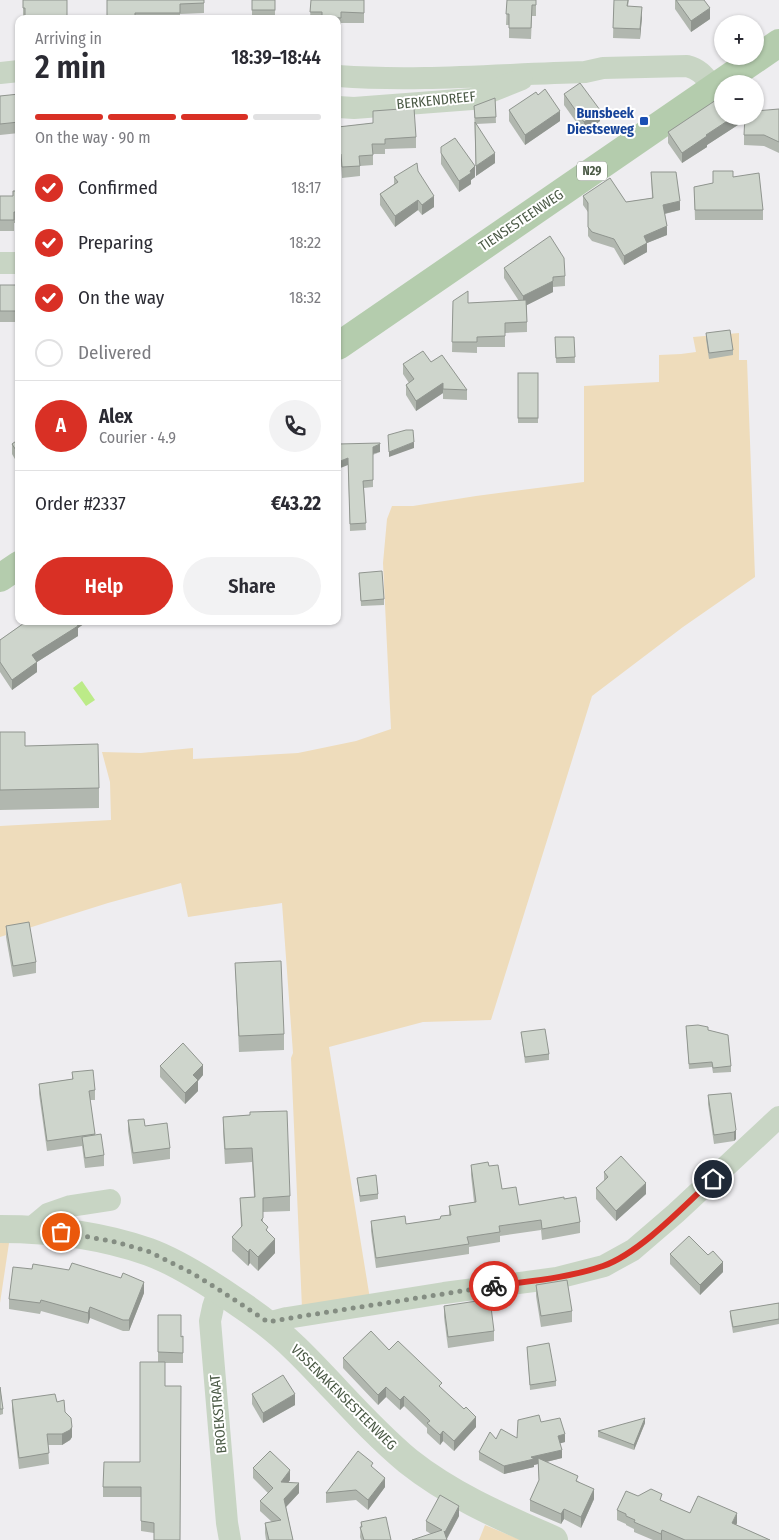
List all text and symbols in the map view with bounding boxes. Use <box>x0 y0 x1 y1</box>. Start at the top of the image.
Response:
map controls <box>714 15 764 125</box>
button: + <box>714 15 764 65</box>
text: Arriving in <box>35 29 102 48</box>
text: 18:39–18:44 <box>231 46 321 69</box>
text: 2 min <box>35 48 106 86</box>
button: − <box>714 75 764 125</box>
street label: BERKENDREEF <box>396 88 476 113</box>
place label: Bunsbeek Diestseweg <box>567 105 635 138</box>
marker: Bunsbeek Diestseweg <box>638 115 650 127</box>
text: On the way · 90 m <box>35 128 151 147</box>
road number: N29 <box>577 162 607 180</box>
icon: check <box>35 174 63 202</box>
text: Confirmed <box>78 176 158 199</box>
text: 18:17 <box>291 178 321 197</box>
street label: TIENSESTEENWEG <box>476 186 567 255</box>
icon: check <box>35 229 63 257</box>
text: Preparing <box>78 231 153 254</box>
text: 18:22 <box>289 233 321 252</box>
icon: check <box>35 284 63 312</box>
text: On the way <box>78 286 164 309</box>
text: 18:32 <box>289 288 321 307</box>
text: Delivered <box>78 341 152 364</box>
button: phone <box>269 400 321 452</box>
text: Alex <box>99 405 133 428</box>
text: A <box>56 414 66 437</box>
text: Courier · 4.9 <box>99 428 176 447</box>
text: Order #2337 <box>35 492 126 515</box>
text: €43.22 <box>271 492 321 515</box>
button: Help <box>35 557 173 615</box>
button: Share <box>183 557 321 615</box>
pin <box>692 1158 734 1200</box>
icon: home <box>699 1165 727 1193</box>
pin <box>40 1211 82 1253</box>
icon: bag <box>47 1218 75 1246</box>
courier <box>469 1261 519 1311</box>
icon: bike <box>480 1272 508 1300</box>
street label: VISSENAKENSESTEENWEG <box>287 1341 400 1454</box>
street label: BROEKSTRAAT <box>207 1373 230 1454</box>

